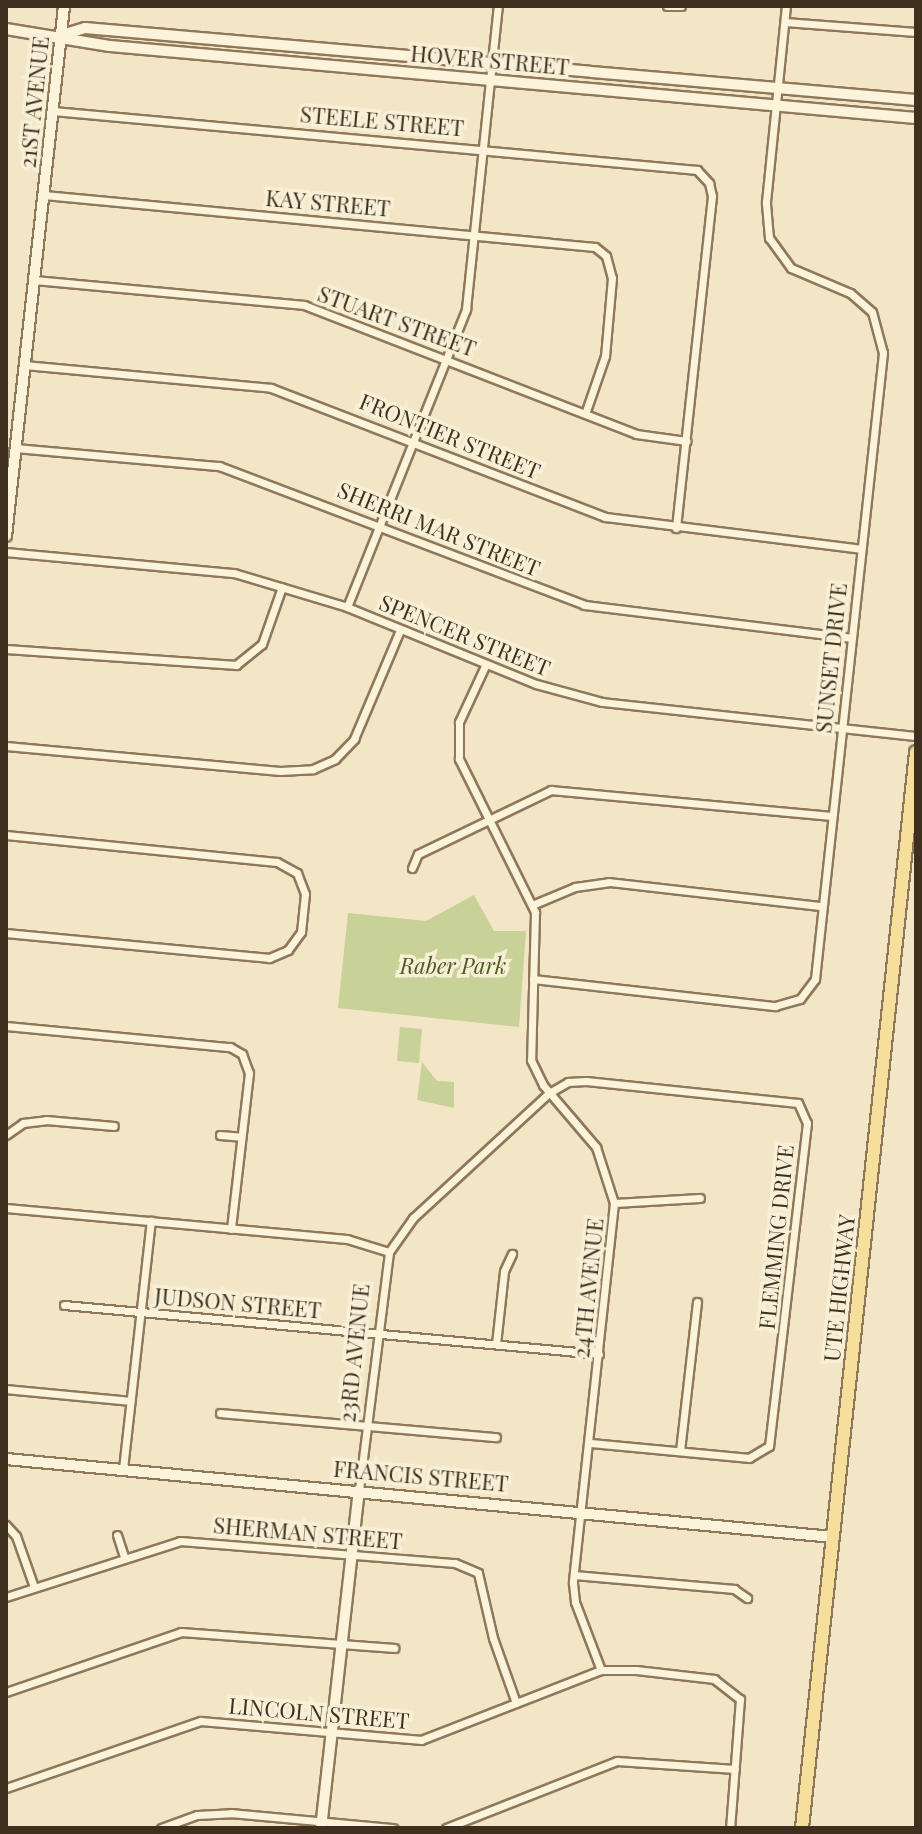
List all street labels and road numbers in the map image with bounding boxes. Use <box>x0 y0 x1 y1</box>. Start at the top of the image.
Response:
street label: 21ST AVENUE <box>14 34 54 170</box>
street label: HOVER STREET <box>409 40 571 80</box>
street label: STEELE STREET <box>299 101 465 141</box>
street label: KAY STREET <box>264 184 392 222</box>
street label: STUART STREET <box>314 280 480 362</box>
street label: FRONTIER STREET <box>356 388 544 484</box>
street label: SHERRI MAR STREET <box>334 476 544 582</box>
street label: SUNSET DRIVE <box>810 581 852 735</box>
street label: SPENCER STREET <box>376 589 554 681</box>
street label: FLEMMING DRIVE <box>753 1143 799 1331</box>
street label: UTE HIGHWAY <box>818 1213 860 1363</box>
street label: 24TH AVENUE <box>567 1216 609 1360</box>
street label: 23RD AVENUE <box>334 1282 374 1424</box>
street label: JUDSON STREET <box>153 1283 323 1323</box>
street label: FRANCIS STREET <box>332 1455 510 1497</box>
street label: SHERMAN STREET <box>212 1512 404 1554</box>
street label: LINCOLN STREET <box>228 1692 410 1734</box>

